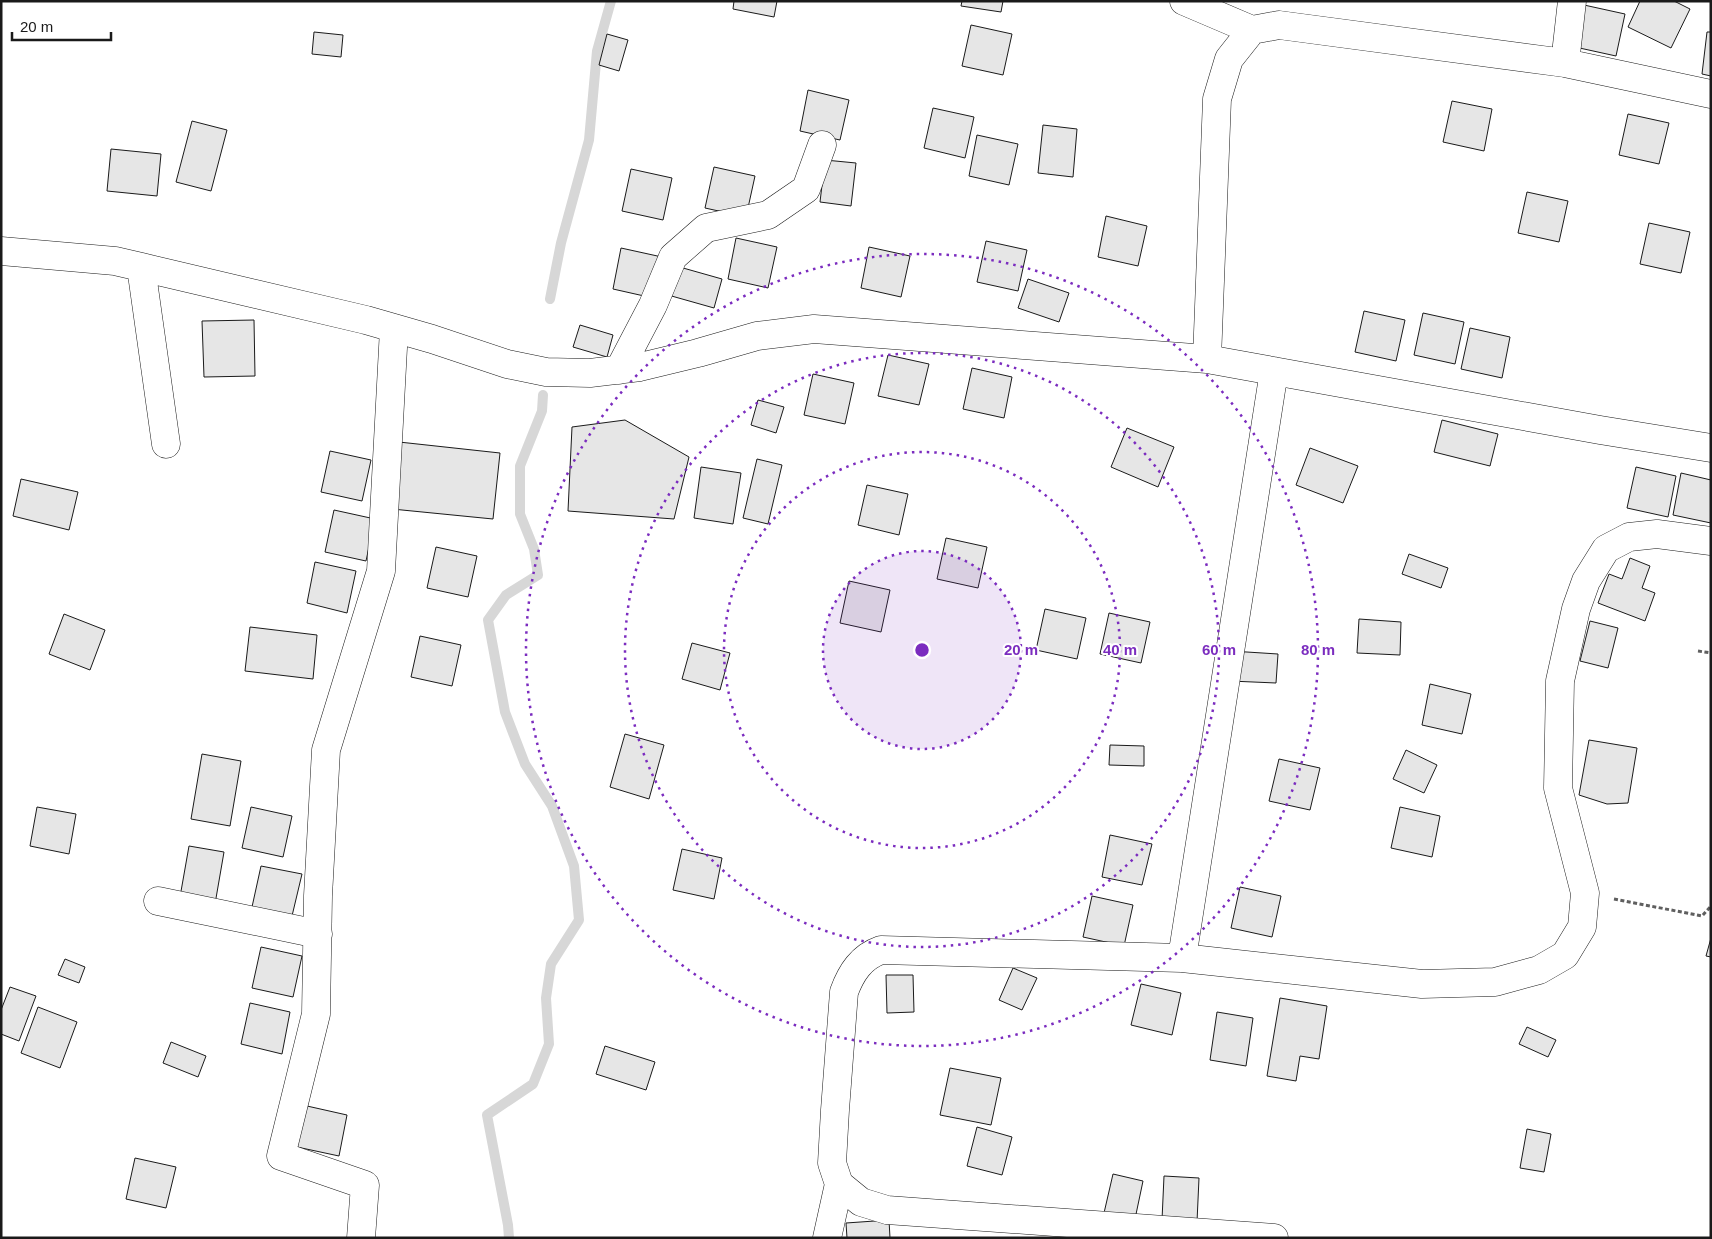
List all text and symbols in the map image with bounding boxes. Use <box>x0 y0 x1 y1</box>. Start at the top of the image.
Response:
scale bar <box>12 10 111 42</box>
text: 20 m <box>20 18 53 35</box>
centre of rings <box>913 641 931 659</box>
text: 20 m <box>1004 641 1038 658</box>
text: 40 m <box>1103 641 1137 658</box>
text: 60 m <box>1202 641 1236 658</box>
text: 80 m <box>1301 641 1335 658</box>

